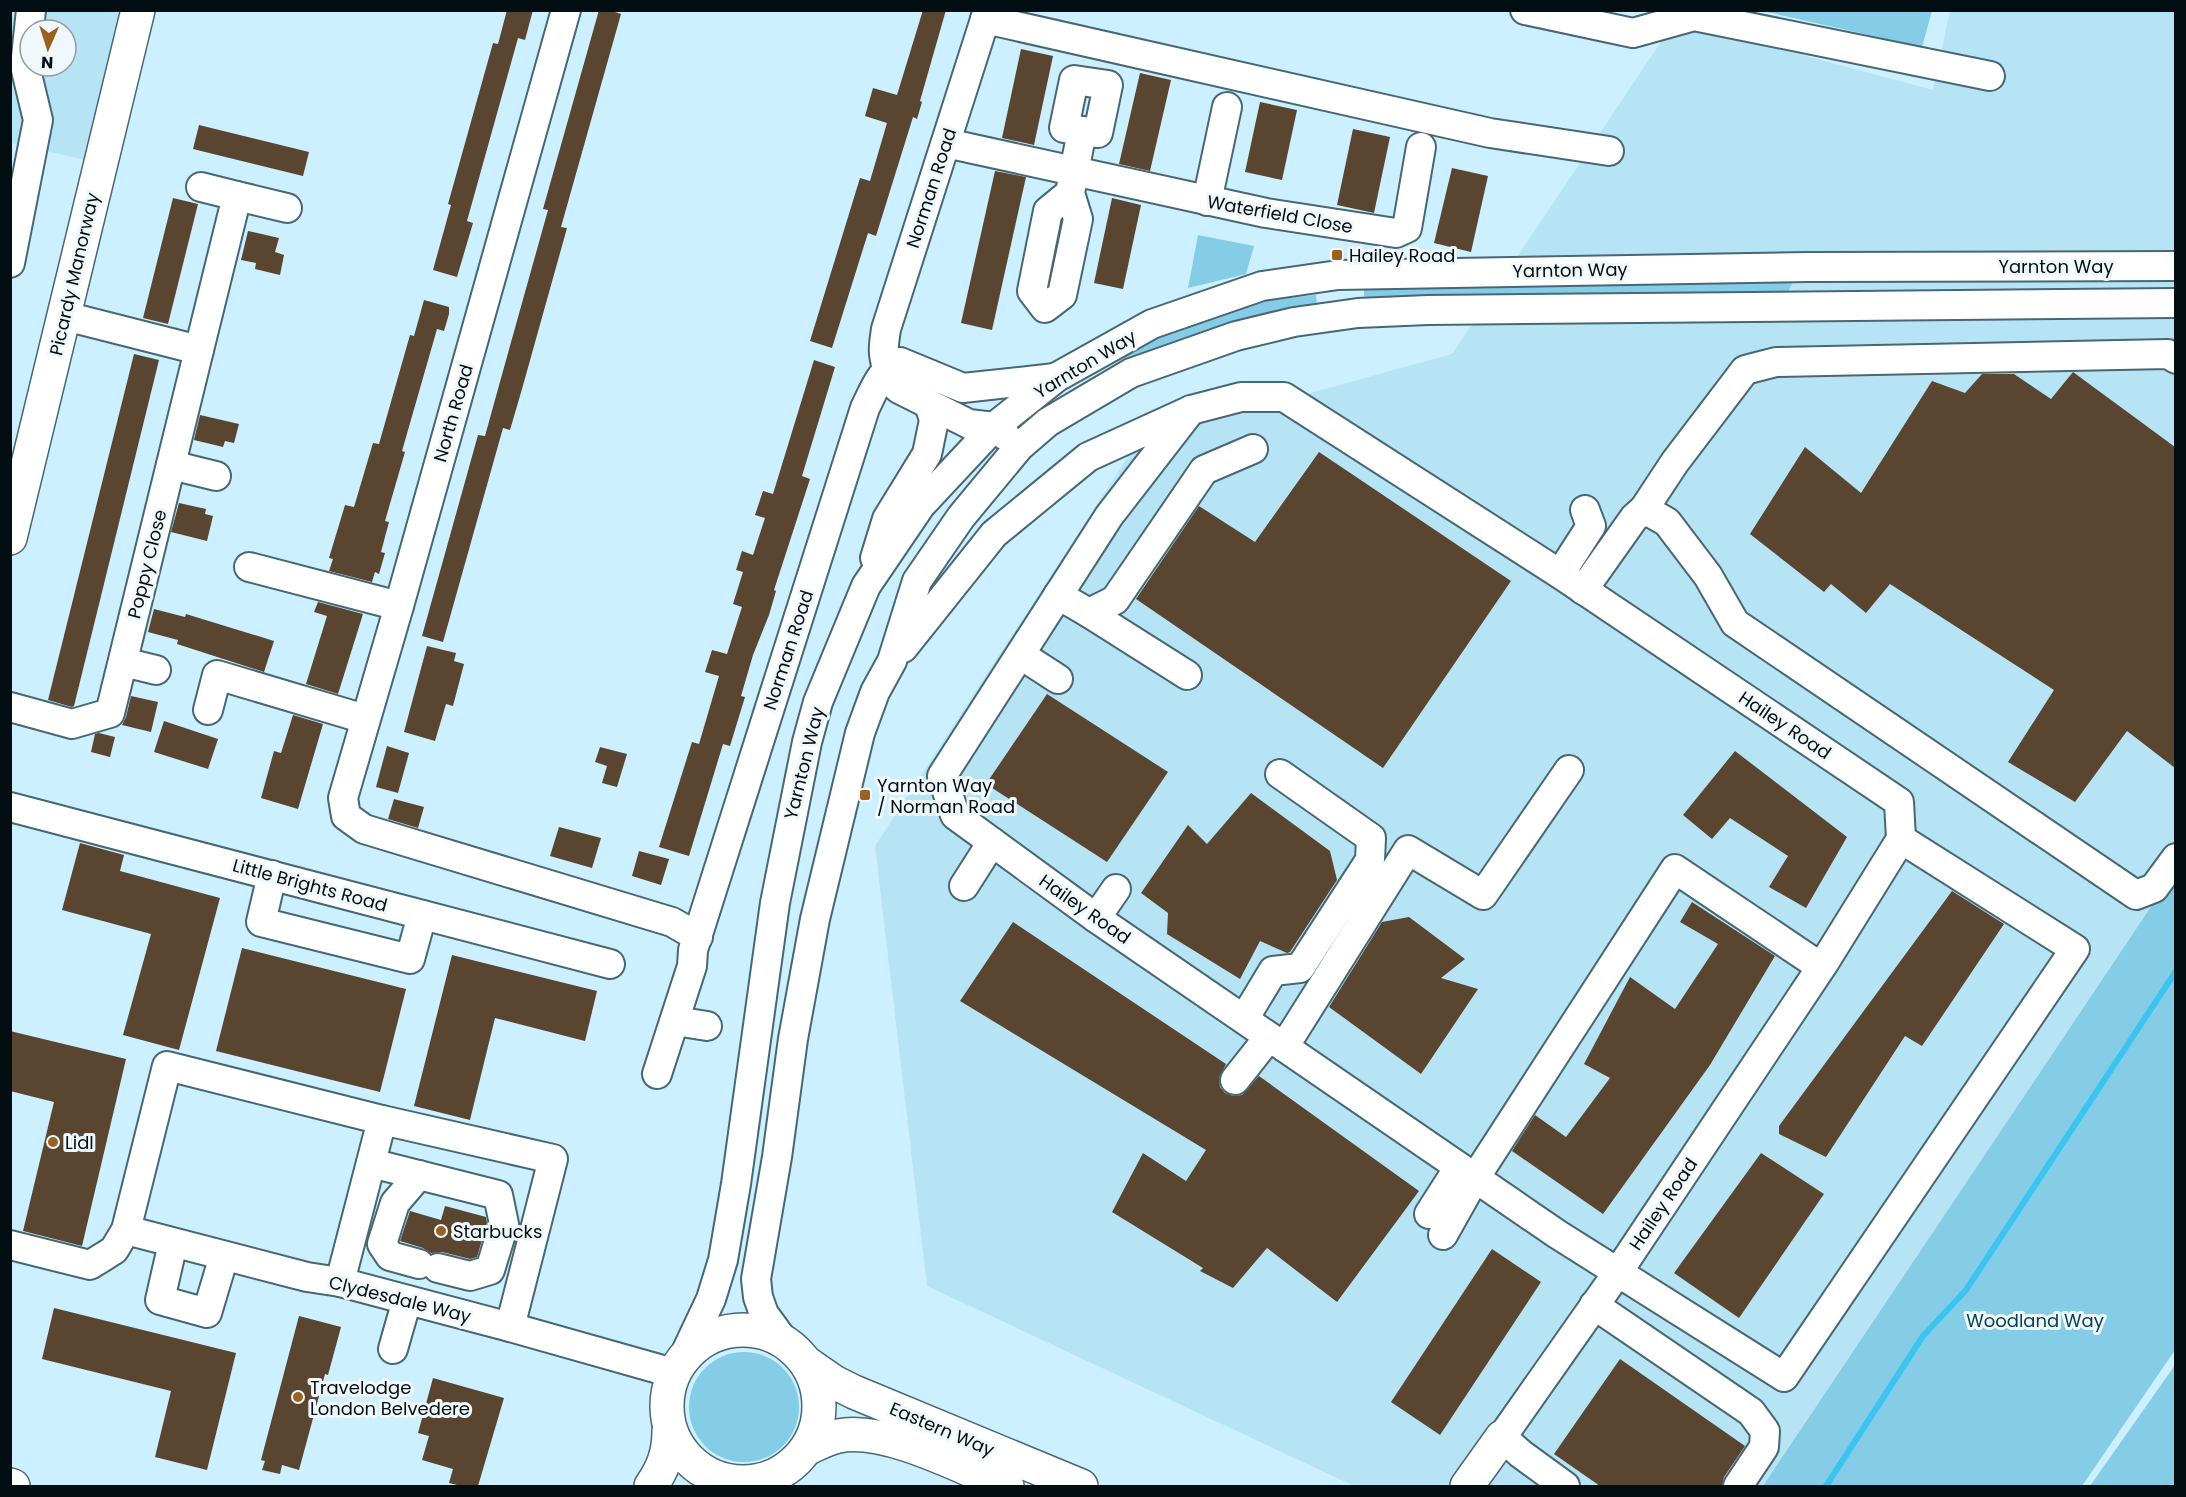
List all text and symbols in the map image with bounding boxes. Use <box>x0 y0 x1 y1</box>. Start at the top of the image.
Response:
north arrow <box>18 18 78 78</box>
text: N <box>41 51 54 74</box>
street label: Norman Road <box>900 125 962 251</box>
street label: Waterfield Close <box>1205 189 1355 239</box>
street label: Picardy Manorway <box>43 190 105 358</box>
place label: Hailey Road <box>1349 243 1455 268</box>
marker: Hailey Road <box>1330 248 1344 262</box>
street label: Yarnton Way <box>1998 254 2114 279</box>
street label: Yarnton Way <box>1512 256 1628 284</box>
street label: Yarnton Way <box>1029 324 1141 404</box>
street label: North Road <box>427 361 479 465</box>
street label: Poppy Close <box>121 507 173 621</box>
street label: Norman Road <box>757 587 819 713</box>
street label: Hailey Road <box>1734 685 1836 765</box>
street label: Yarnton Way <box>778 704 830 822</box>
place label: Yarnton Way / Norman Road <box>877 773 1015 819</box>
marker: Yarnton Way / Norman Road <box>858 788 872 802</box>
street label: Little Brights Road <box>230 852 390 918</box>
street label: Hailey Road <box>1034 868 1136 950</box>
place label: Lidl <box>65 1130 94 1155</box>
marker: Lidl <box>46 1135 60 1149</box>
street label: Hailey Road <box>1623 1153 1703 1255</box>
place label: Starbucks <box>453 1219 542 1244</box>
marker: Starbucks <box>434 1224 448 1238</box>
street label: Clydesdale Way <box>326 1269 474 1329</box>
park label: Woodland Way <box>1966 1308 2104 1333</box>
place label: Travelodge London Belvedere <box>310 1375 470 1421</box>
marker: Travelodge London Belvedere <box>291 1390 305 1404</box>
street label: Eastern Way <box>886 1396 998 1462</box>

